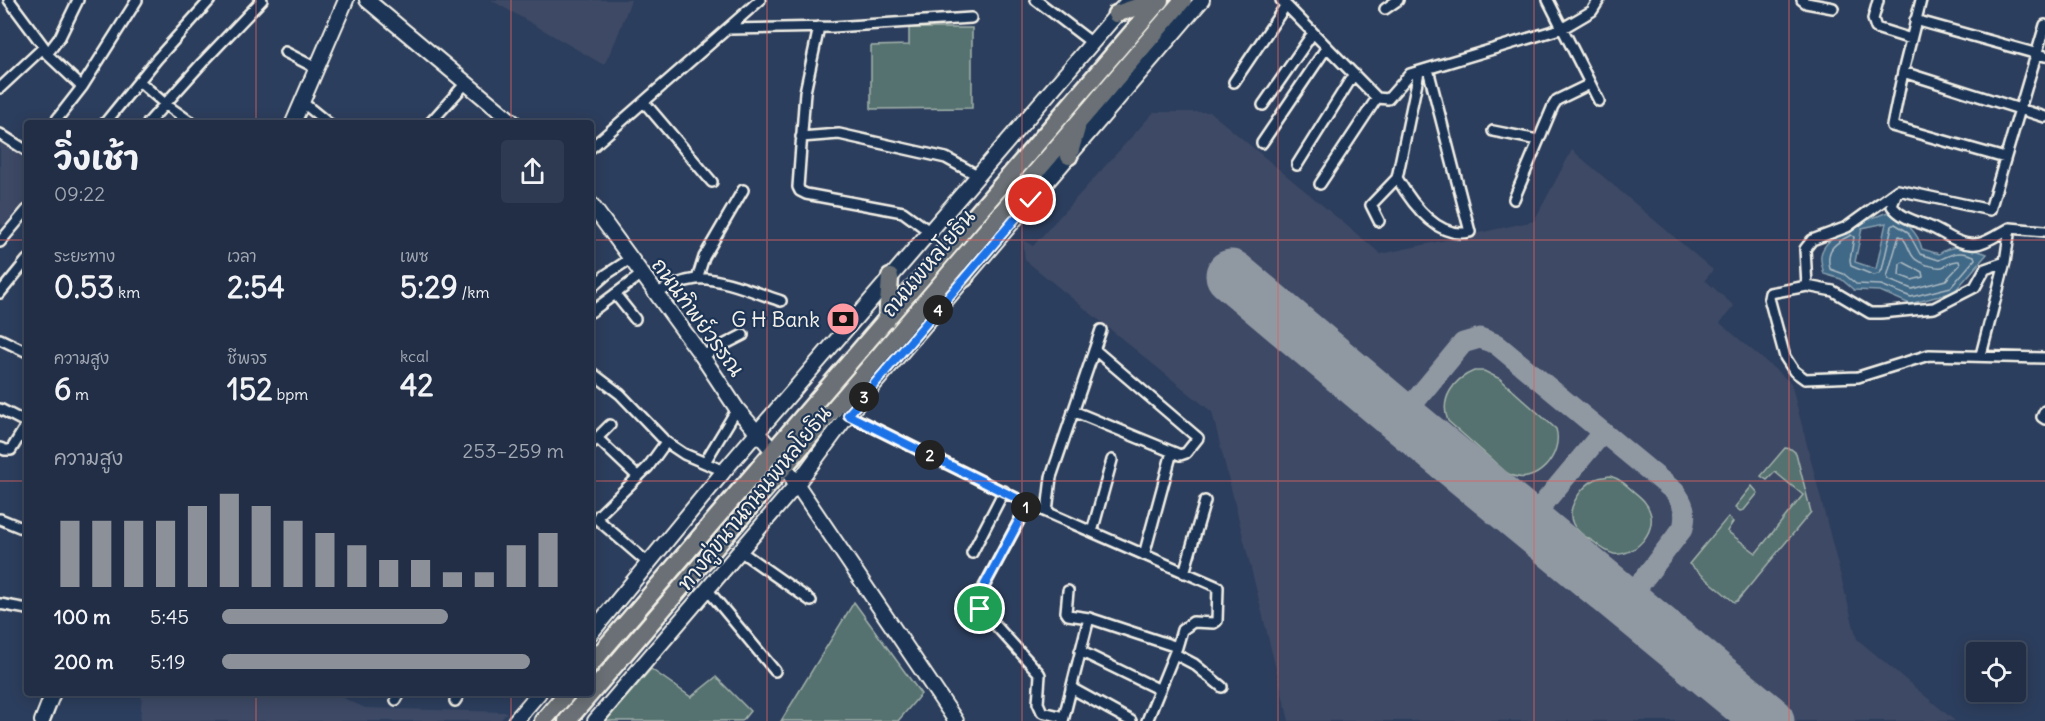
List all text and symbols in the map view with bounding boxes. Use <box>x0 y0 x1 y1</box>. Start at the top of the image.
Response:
text: วิ่งเช้า <box>54 137 139 179</box>
button: share <box>501 140 564 203</box>
pin <box>1005 174 1056 225</box>
text: 09:22 <box>54 181 105 206</box>
icon: check <box>1014 183 1047 216</box>
street label: ถนนพหลโยธิน <box>875 204 981 322</box>
text: ระยะทาง <box>54 246 115 266</box>
text: เวลา <box>227 246 257 266</box>
text: เพซ <box>400 246 429 266</box>
street label: ถนนทิพย์วรรณ <box>646 252 750 382</box>
text: 0.53 <box>54 268 114 306</box>
text: 2:54 <box>227 268 285 306</box>
text: 5:29 <box>400 268 458 306</box>
text: km <box>114 282 140 302</box>
text: /km <box>458 282 490 302</box>
pin: 4 <box>923 295 953 325</box>
text: 4 <box>933 300 943 320</box>
bank icon: G H Bank <box>825 301 861 337</box>
place label: G H Bank <box>731 306 820 333</box>
text: kcal <box>400 346 429 366</box>
text: ความสูง <box>54 348 109 368</box>
text: ชีพจร <box>227 348 267 368</box>
text: 42 <box>400 366 434 404</box>
text: 6 <box>54 370 71 408</box>
text: 152 <box>227 370 273 408</box>
pin: 3 <box>849 382 879 412</box>
text: m <box>71 384 89 404</box>
text: bpm <box>273 384 308 404</box>
text: 3 <box>859 387 869 407</box>
street label: ทางคู่ขนานถนนพหลโยธิน <box>671 400 839 598</box>
text: 253–259 m <box>463 438 564 463</box>
pin: 2 <box>915 440 945 470</box>
text: ความสูง <box>54 445 123 470</box>
text: 2 <box>926 445 934 465</box>
pin: 1 <box>1011 492 1041 522</box>
text: 1 <box>1023 497 1029 517</box>
pin <box>954 583 1005 634</box>
icon: arrive <box>963 592 996 625</box>
text: 100 m <box>54 604 111 629</box>
text: 5:45 <box>150 604 189 629</box>
map controls <box>1966 642 2026 702</box>
button: locate <box>1966 642 2026 702</box>
text: 200 m <box>54 649 114 674</box>
text: 5:19 <box>150 649 185 674</box>

